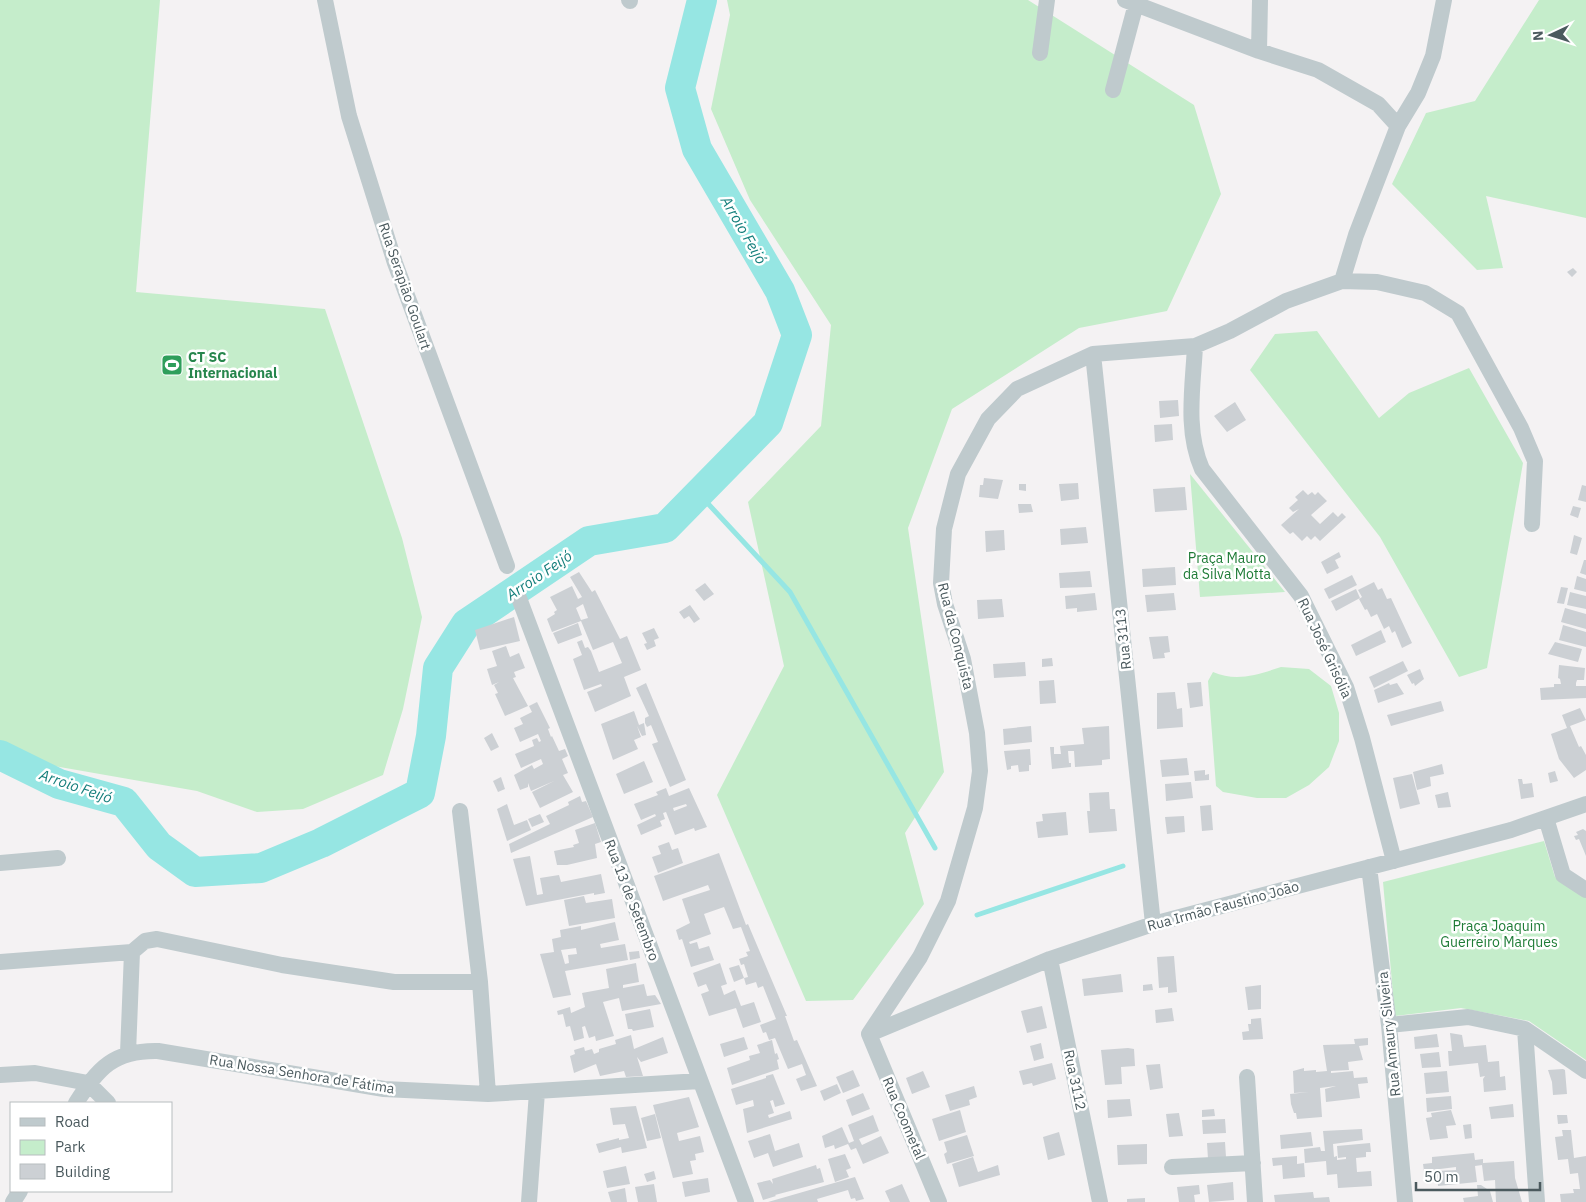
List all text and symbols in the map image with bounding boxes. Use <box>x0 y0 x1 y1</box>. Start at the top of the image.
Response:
north arrow <box>1526 10 1576 60</box>
text: N <box>1529 30 1547 42</box>
water label: Arroio Feijó <box>716 192 771 267</box>
street label: Rua Serapião Goulart <box>375 220 435 352</box>
place label: CT SC Internacional <box>188 348 277 382</box>
sports icon: CT SC Internacional <box>160 353 184 377</box>
water label: Arroio Feijó <box>502 546 576 605</box>
park label: Praça Mauro da Silva Motta <box>1183 549 1272 583</box>
street label: Rua da Conquista <box>934 581 978 692</box>
street label: Rua José Grisólia <box>1294 595 1356 701</box>
street label: Rua 3113 <box>1111 608 1135 670</box>
water label: Arroio Feijó <box>36 764 115 807</box>
street label: Rua 13 de Setembro <box>601 837 663 963</box>
street label: Rua Irmão Faustino João <box>1145 877 1301 935</box>
park label: Praça Joaquim Guerreiro Marques <box>1440 917 1558 951</box>
street label: Rua Amaury Silveira <box>1373 970 1405 1097</box>
street label: Rua 3112 <box>1060 1048 1090 1112</box>
street label: Rua Nossa Senhora de Fátima <box>208 1050 396 1098</box>
street label: Rua Coometal <box>878 1074 930 1162</box>
legend <box>10 1102 172 1192</box>
text: Road <box>55 1112 90 1131</box>
text: Park <box>55 1137 85 1156</box>
scale bar <box>1416 1160 1540 1192</box>
text: Building <box>55 1162 110 1181</box>
text: 50 m <box>1424 1167 1459 1186</box>

